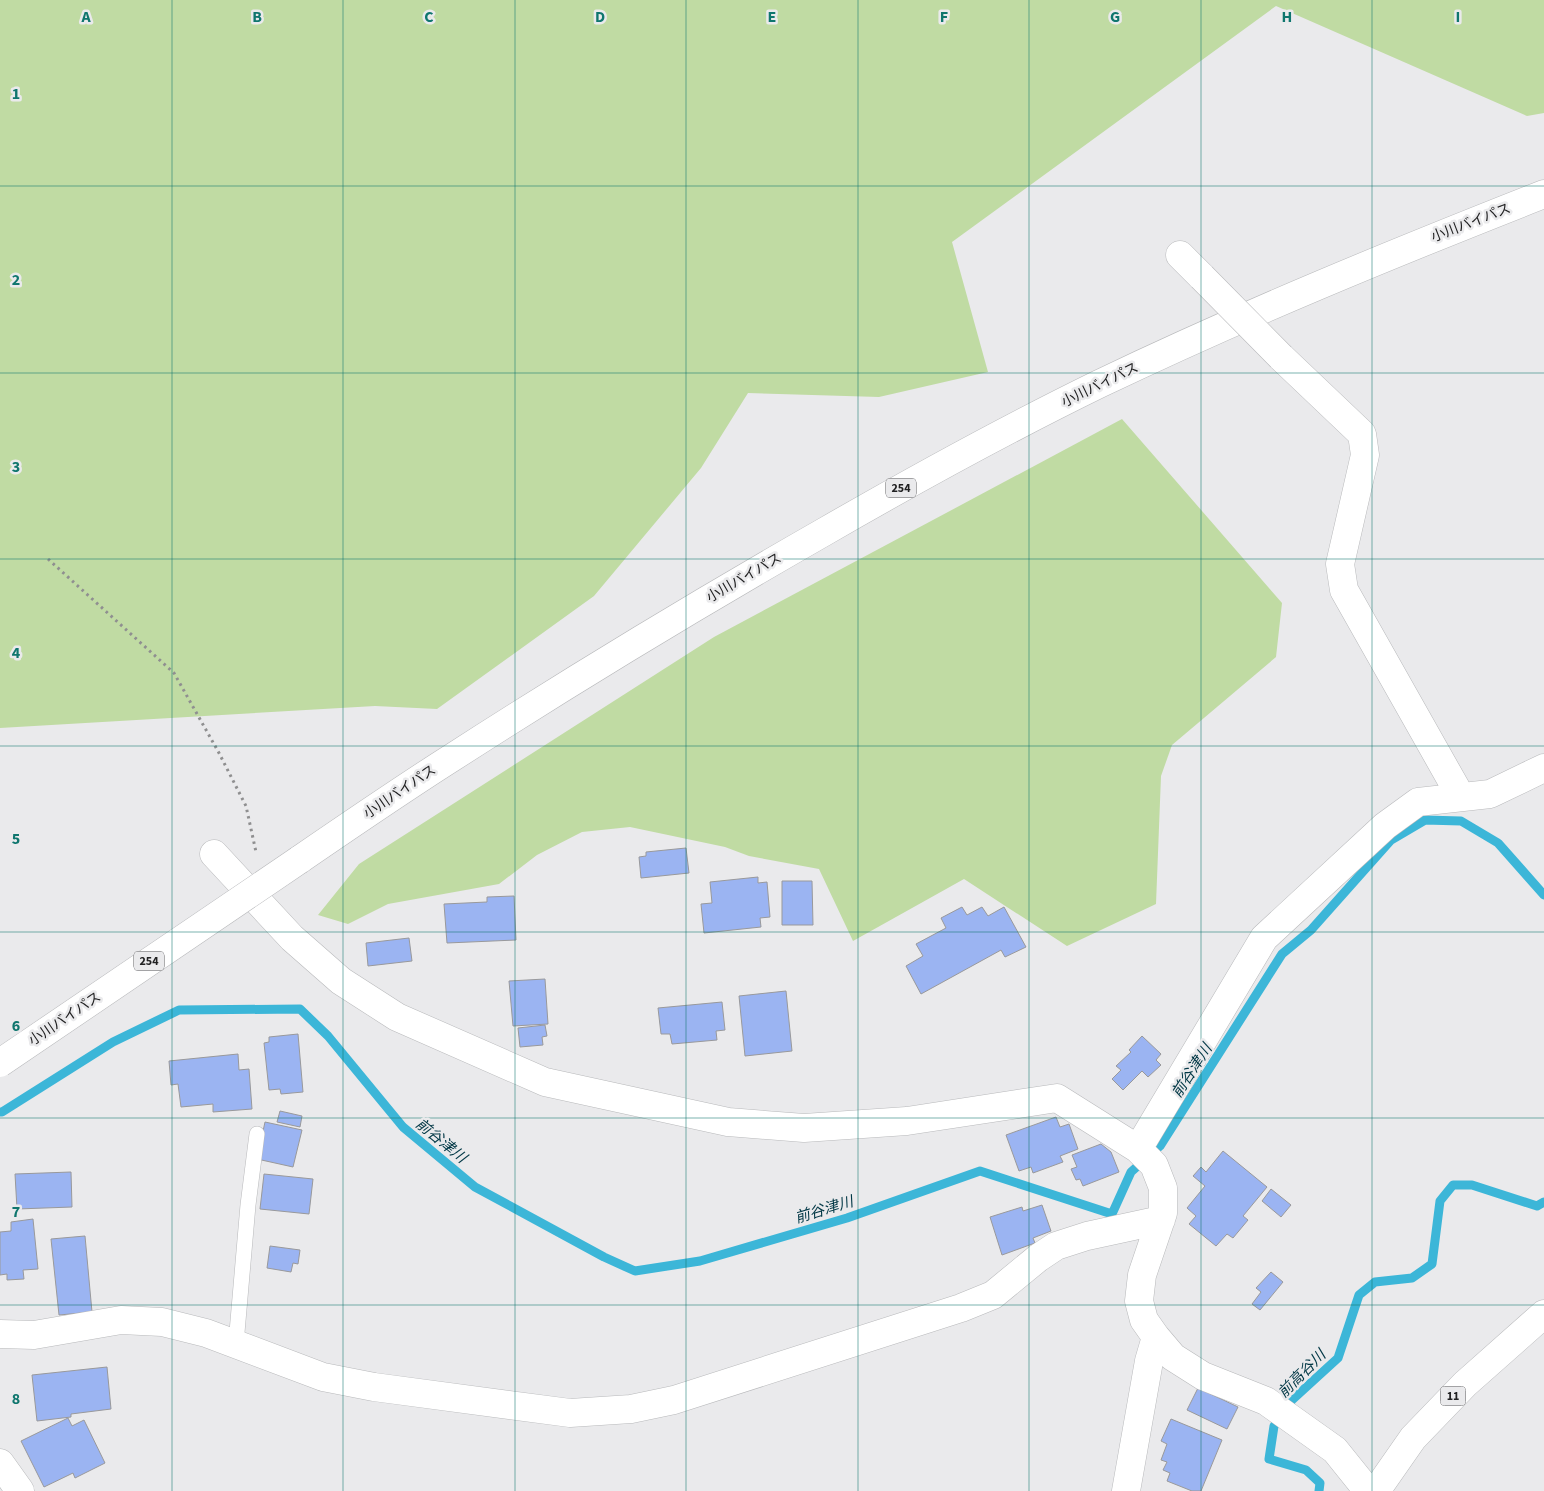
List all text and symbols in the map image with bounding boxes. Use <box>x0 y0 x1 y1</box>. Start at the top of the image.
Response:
text: A <box>80 6 91 28</box>
text: B <box>252 6 262 28</box>
text: C <box>424 6 434 28</box>
text: D <box>595 6 605 28</box>
text: E <box>768 6 776 28</box>
text: F <box>940 6 948 28</box>
text: G <box>1110 6 1120 28</box>
text: H <box>1282 6 1292 28</box>
text: I <box>1456 6 1460 28</box>
text: 1 <box>12 83 20 105</box>
street label: 小川バイパス <box>1428 199 1514 247</box>
text: 2 <box>12 269 20 291</box>
street label: 小川バイパス <box>1058 358 1142 412</box>
text: 3 <box>12 456 20 478</box>
road number: 254 <box>886 478 916 498</box>
street label: 小川バイパス <box>703 548 785 608</box>
text: 4 <box>12 642 21 664</box>
street label: 小川バイパス <box>360 760 440 824</box>
text: 5 <box>12 828 20 850</box>
road number: 254 <box>134 951 164 970</box>
street label: 小川バイパス <box>25 987 105 1051</box>
text: 6 <box>12 1015 20 1037</box>
water label: 前谷津川 <box>1167 1038 1218 1102</box>
water label: 前谷津川 <box>411 1114 472 1169</box>
water label: 前谷津川 <box>792 1191 858 1229</box>
text: 7 <box>12 1201 20 1223</box>
water label: 前高谷川 <box>1273 1344 1332 1403</box>
road number: 11 <box>1440 1386 1466 1405</box>
text: 8 <box>12 1388 20 1410</box>

